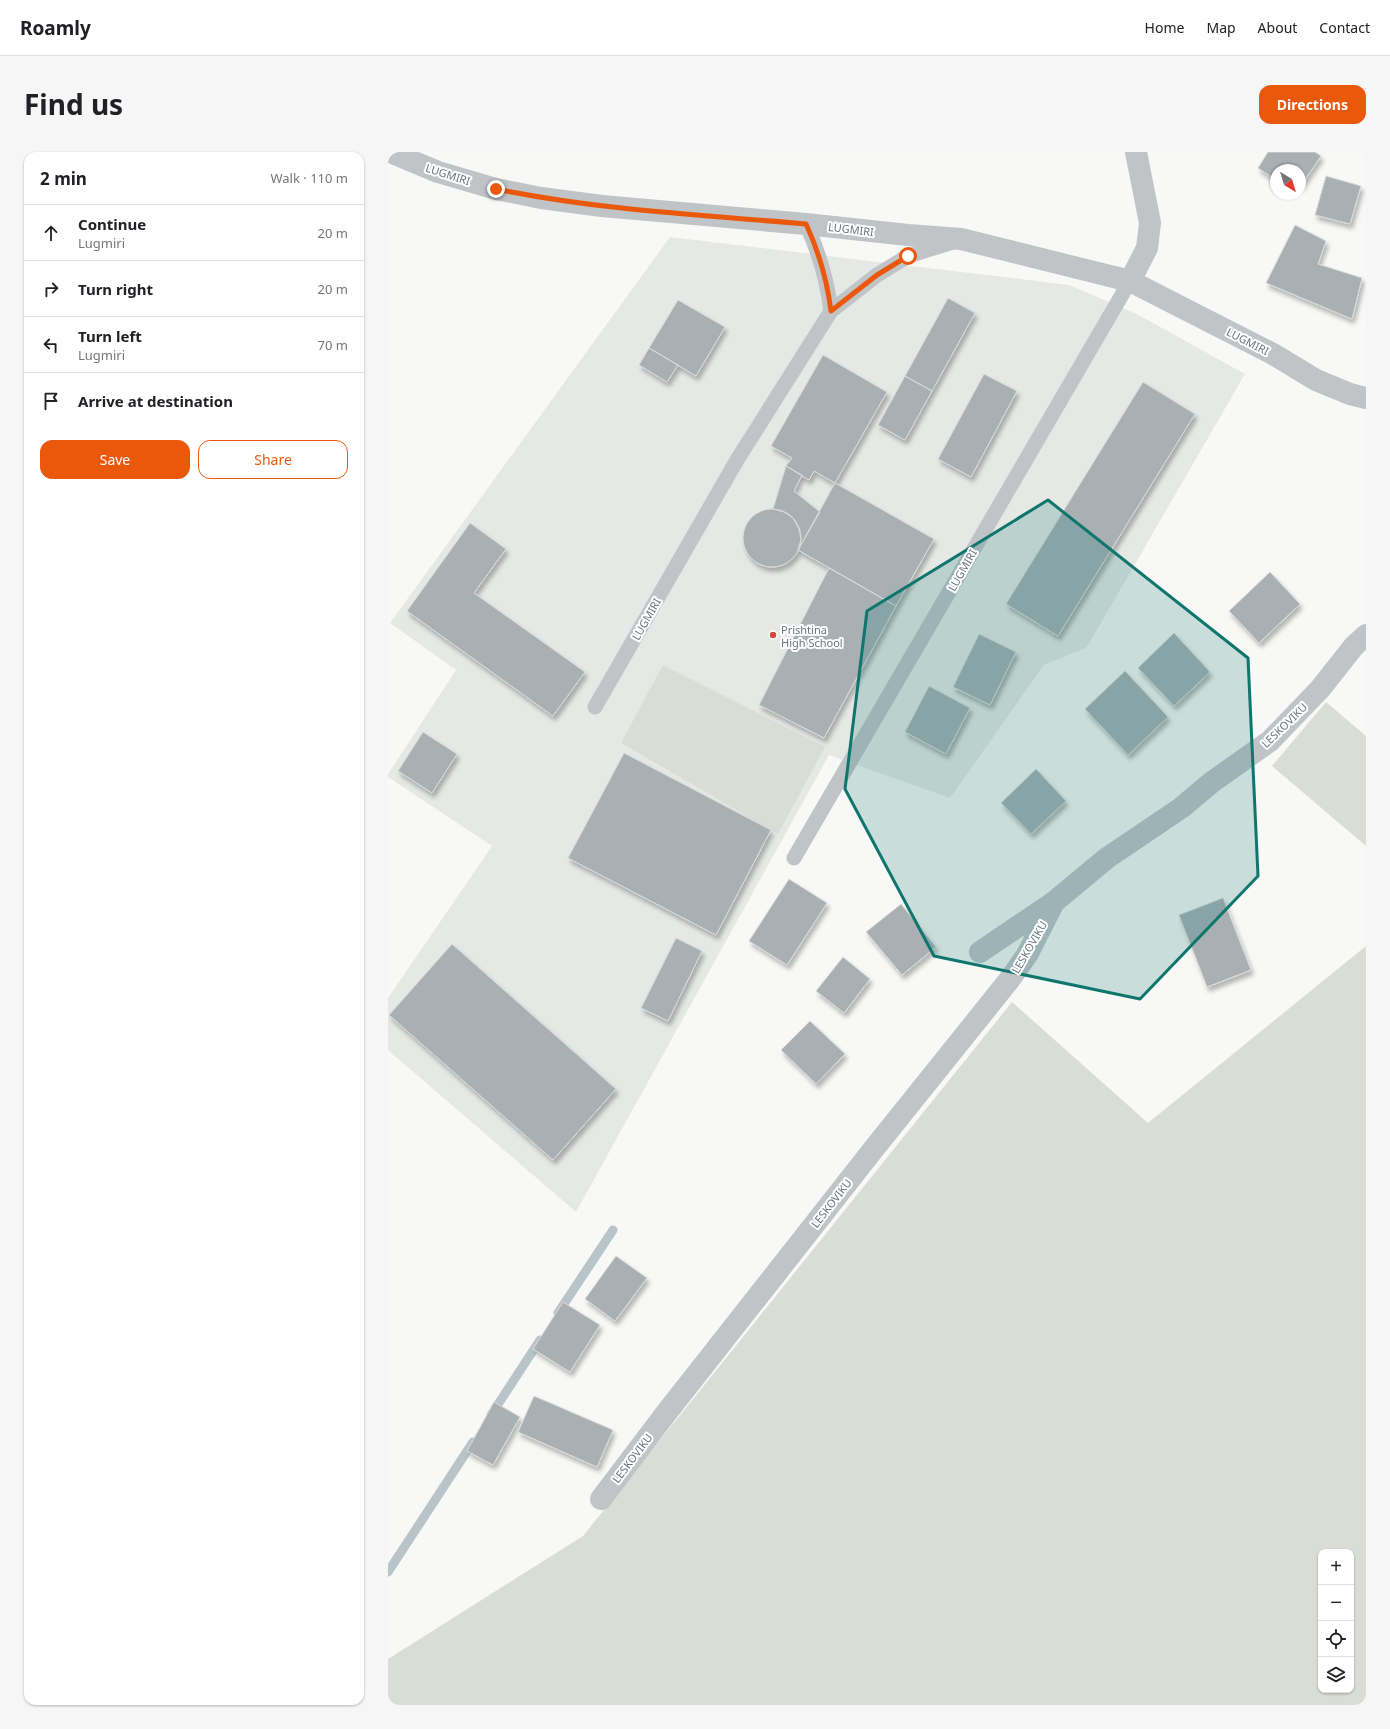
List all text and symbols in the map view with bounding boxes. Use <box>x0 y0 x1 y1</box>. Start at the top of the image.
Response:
text: Roamly <box>20 15 91 41</box>
text: Home <box>1145 18 1184 37</box>
text: Map <box>1206 18 1236 37</box>
text: About <box>1258 18 1297 37</box>
text: Contact <box>1319 18 1370 37</box>
text: Find us <box>24 85 123 123</box>
button: Directions <box>1259 85 1366 124</box>
street label: LUGMIRI <box>424 160 472 188</box>
north arrow <box>1270 164 1306 200</box>
text: 2 min <box>40 167 87 190</box>
text: Walk · 110 m <box>270 169 348 187</box>
route end <box>487 180 505 198</box>
text: Continue <box>78 214 146 234</box>
street label: LUGMIRI <box>827 219 875 239</box>
icon: ahead <box>40 222 62 244</box>
text: 20 m <box>318 224 348 242</box>
text: Lugmiri <box>78 234 125 252</box>
route start <box>899 247 917 265</box>
icon: right <box>40 278 62 300</box>
text: Turn right <box>78 279 153 299</box>
text: 20 m <box>318 280 348 298</box>
street label: LUGMIRI <box>1224 324 1272 358</box>
text: Turn left <box>78 326 142 346</box>
icon: left <box>40 334 62 356</box>
text: 70 m <box>318 336 348 354</box>
text: Lugmiri <box>78 346 125 364</box>
icon: arrive <box>40 390 62 412</box>
text: Arrive at destination <box>78 391 233 411</box>
button: Save <box>40 440 190 479</box>
button: Share <box>198 440 348 479</box>
street label: LUGMIRI <box>944 546 980 594</box>
street label: LUGMIRI <box>628 595 664 643</box>
place label: Prishtina High School <box>781 622 843 650</box>
marker: Prishtina High School <box>768 630 778 640</box>
street label: LESKOVIKU <box>1258 699 1310 751</box>
street label: LESKOVIKU <box>1008 918 1050 976</box>
street label: LESKOVIKU <box>807 1175 855 1231</box>
street label: LESKOVIKU <box>609 1430 655 1486</box>
map controls <box>1318 1549 1354 1693</box>
button: + <box>1318 1549 1354 1585</box>
button: − <box>1318 1585 1354 1621</box>
button: locate <box>1318 1621 1354 1657</box>
button: layers <box>1318 1657 1354 1693</box>

